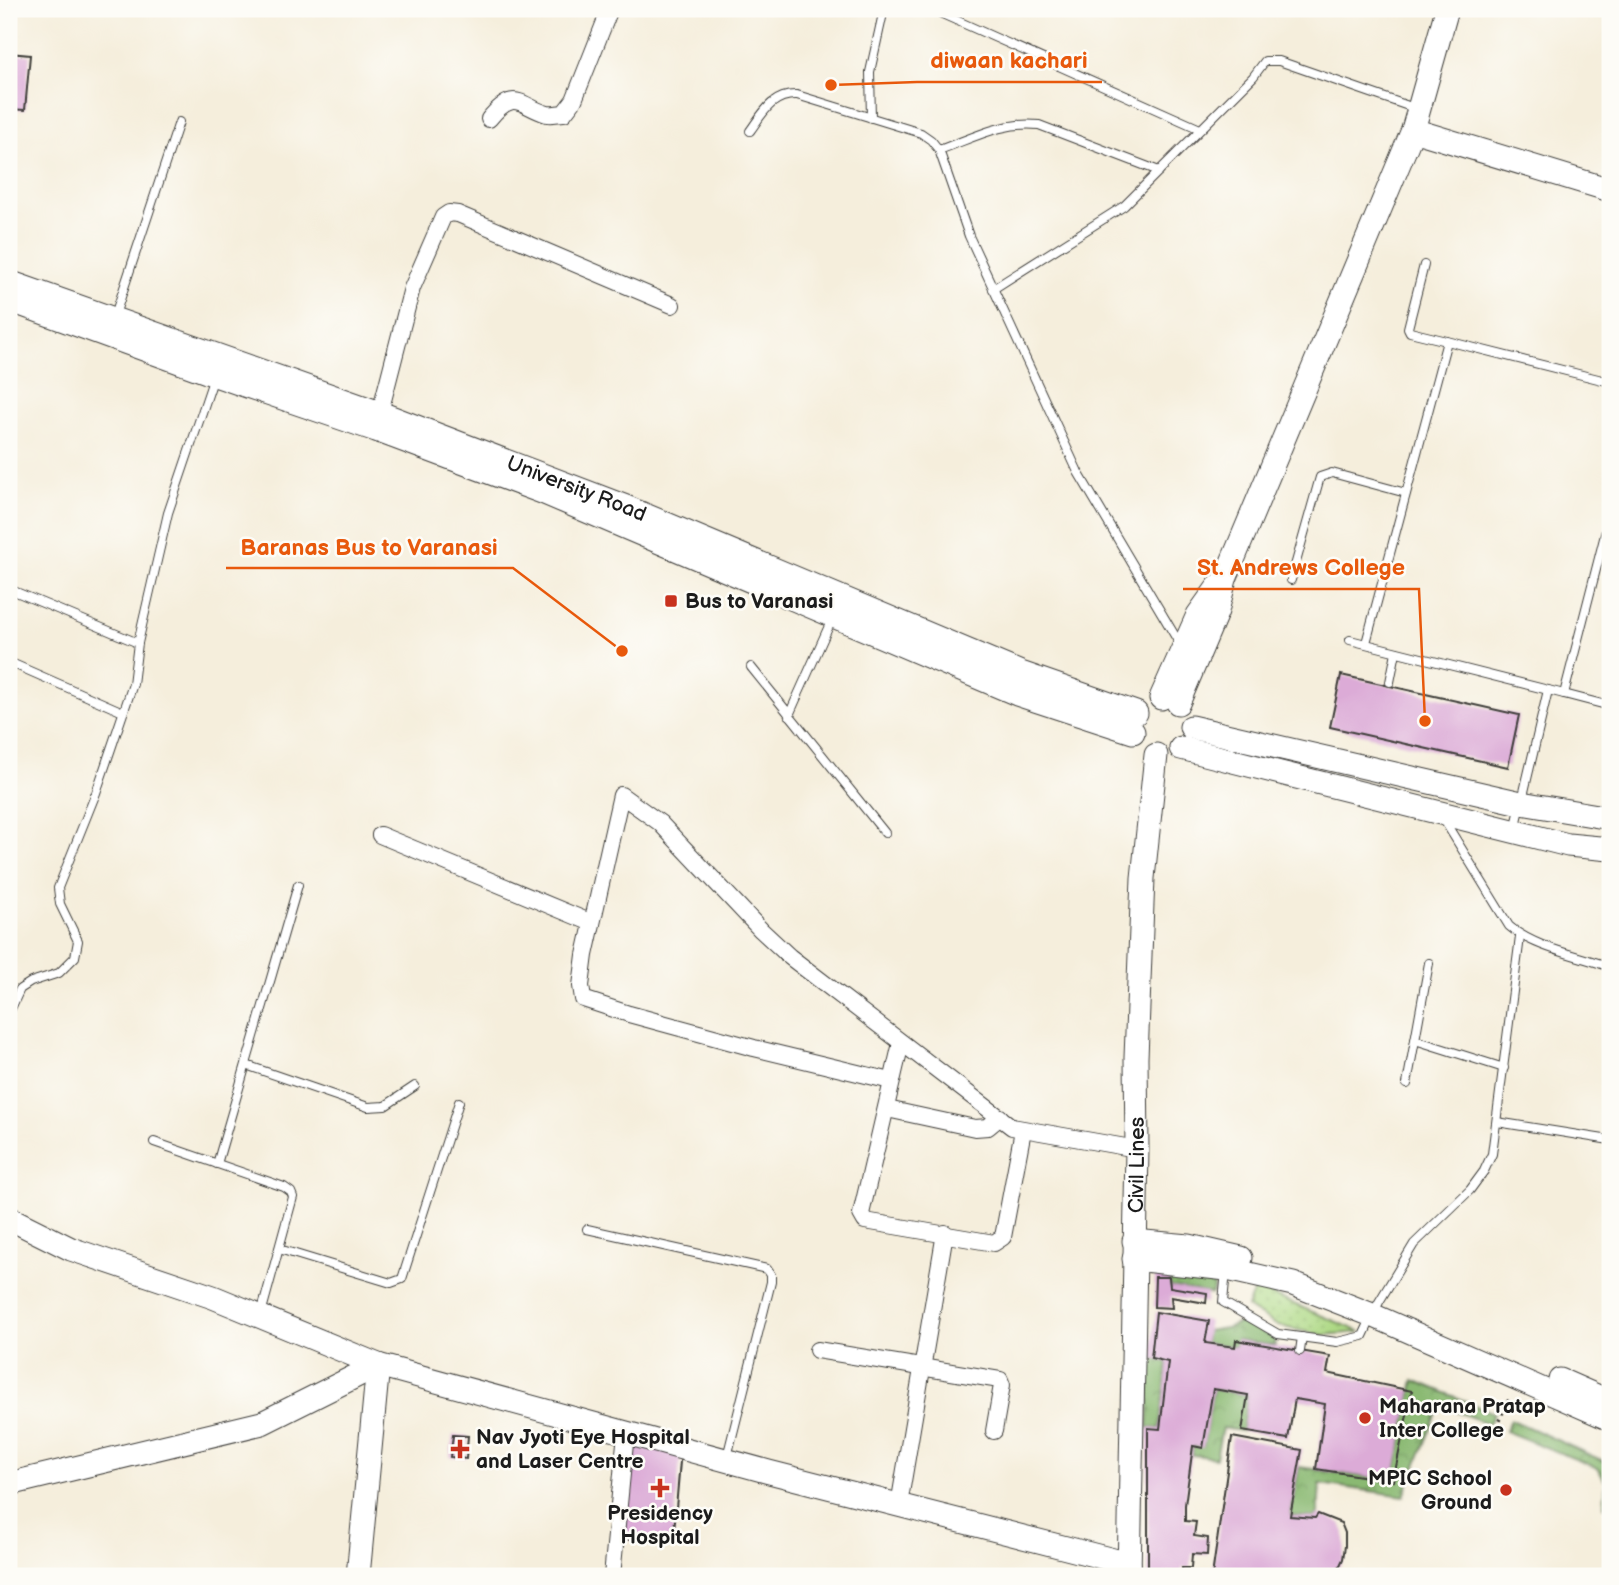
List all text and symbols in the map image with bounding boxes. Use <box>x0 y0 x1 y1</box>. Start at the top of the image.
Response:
callout: diwaan kachari <box>917 38 1102 82</box>
text: diwaan kachari <box>930 47 1088 75</box>
street label: University Road <box>503 451 650 527</box>
callout: Baranas Bus to Varanasi <box>226 524 513 568</box>
text: Baranas Bus to Varanasi <box>240 534 498 562</box>
callout: St. Andrews College <box>1183 545 1419 589</box>
text: St. Andrews College <box>1197 554 1405 582</box>
place label: Bus to Varanasi <box>685 589 833 614</box>
marker: Bus to Varanasi <box>663 593 679 609</box>
street label: Civil Lines <box>1124 1117 1150 1213</box>
place label: Maharana Pratap Inter College <box>1379 1394 1546 1443</box>
marker: Maharana Pratap Inter College <box>1357 1410 1373 1426</box>
place label: Nav Jyoti Eye Hospital and Laser Centre <box>476 1425 690 1474</box>
marker: Nav Jyoti Eye Hospital and Laser Centre <box>450 1439 470 1459</box>
place label: MPIC School Ground <box>1368 1466 1492 1515</box>
marker: Presidency Hospital <box>650 1478 670 1498</box>
marker: MPIC School Ground <box>1498 1482 1514 1498</box>
place label: Presidency Hospital <box>607 1501 713 1550</box>

